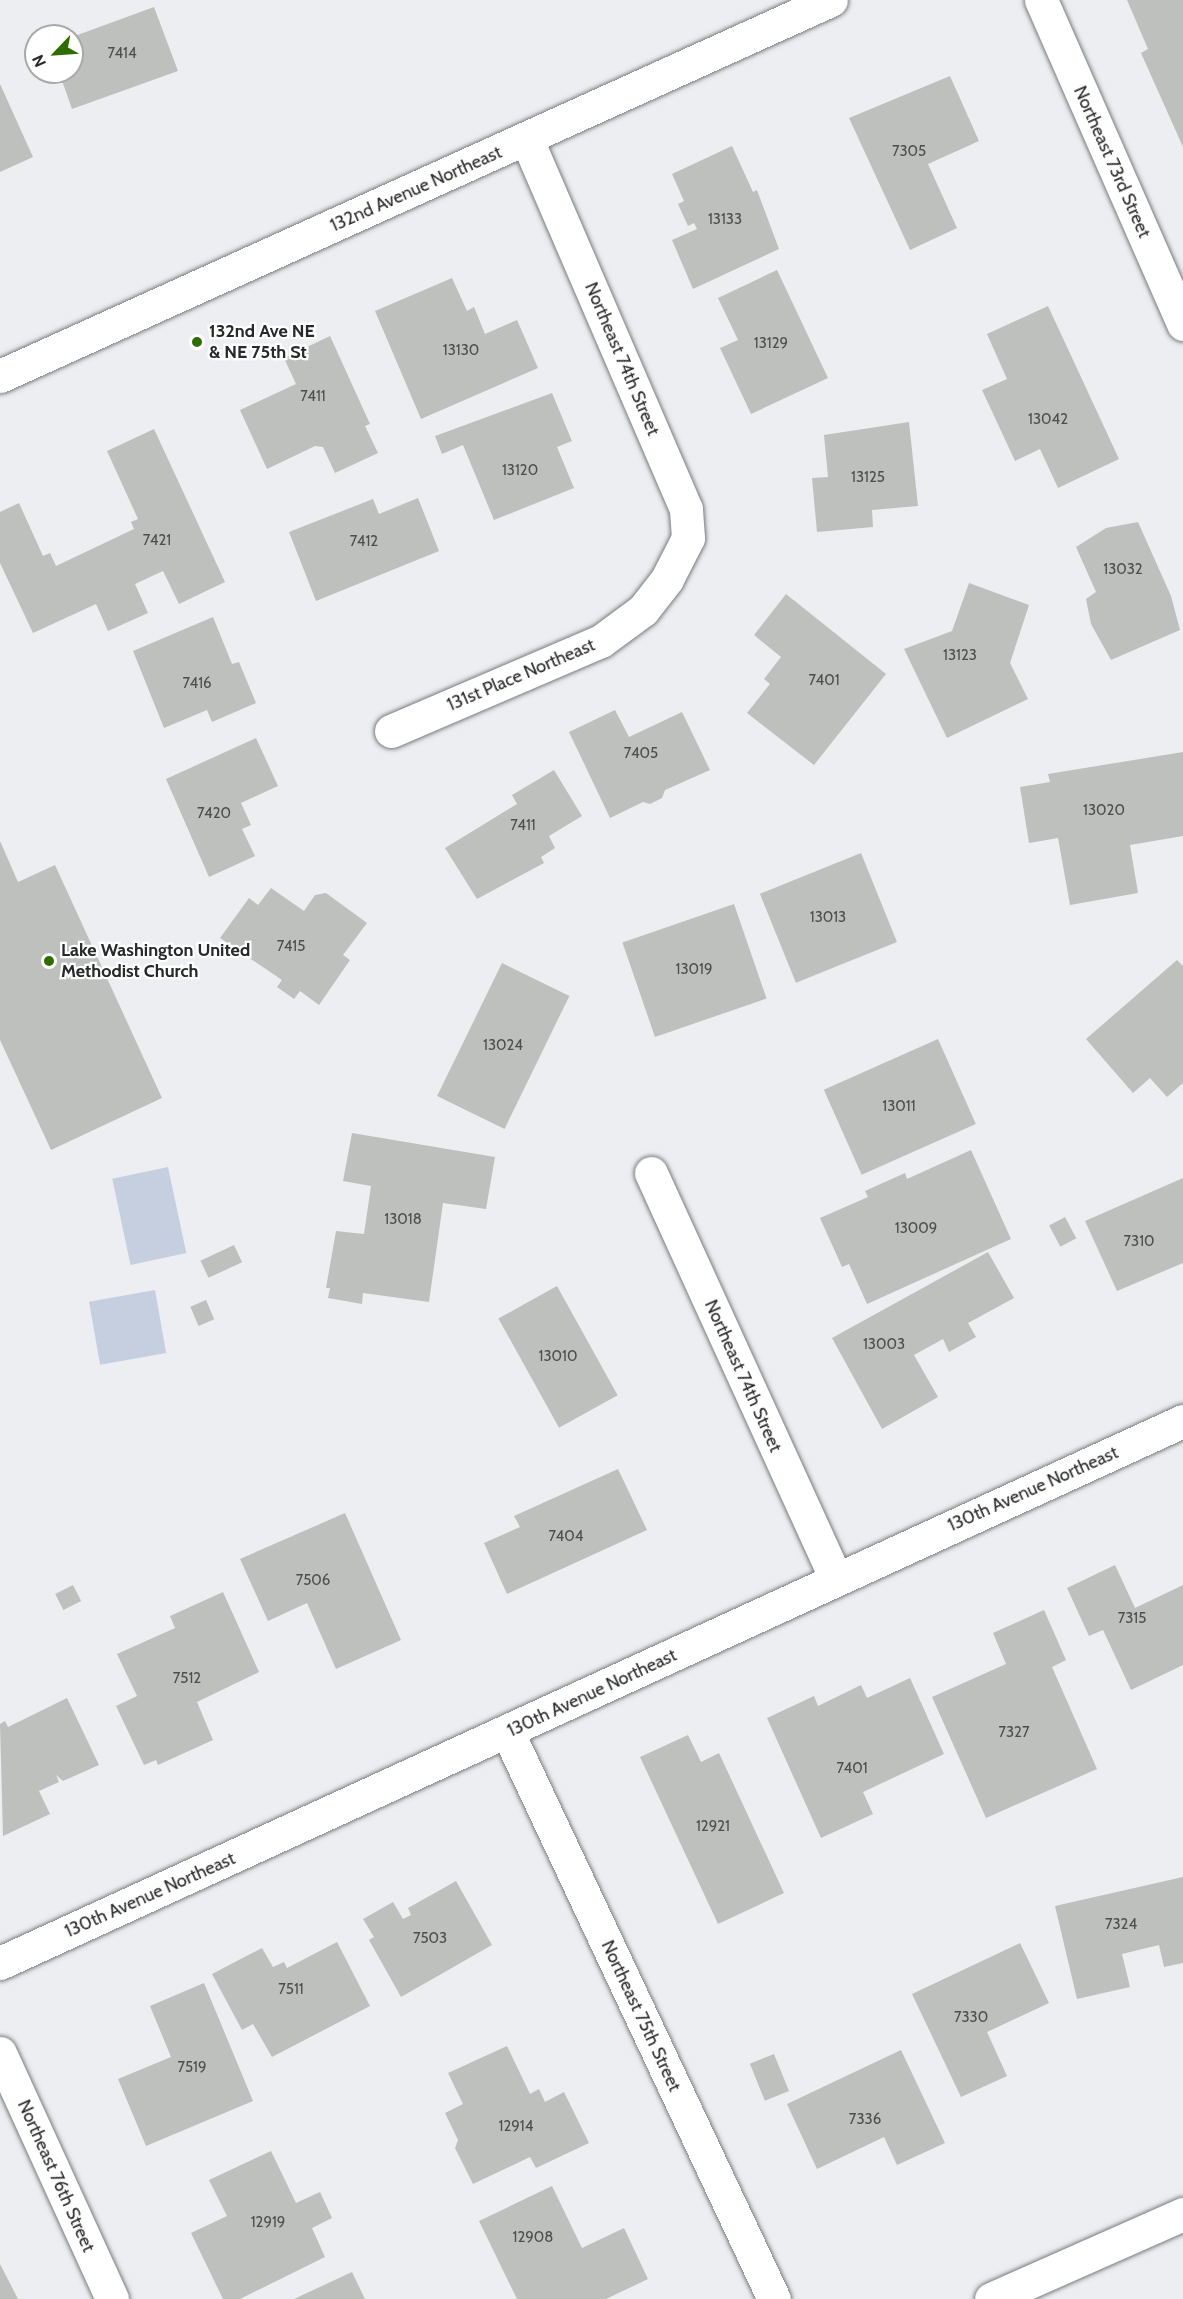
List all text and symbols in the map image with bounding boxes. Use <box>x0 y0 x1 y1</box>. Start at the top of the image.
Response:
north arrow <box>24 24 84 84</box>
house number: 7414 <box>107 45 137 63</box>
text: N <box>28 52 50 70</box>
street label: Northeast 73rd Street <box>1069 83 1155 241</box>
street label: 132nd Avenue Northeast <box>327 141 505 237</box>
house number: 7305 <box>892 143 926 161</box>
house number: 13133 <box>708 211 742 229</box>
street label: Northeast 74th Street <box>580 279 664 439</box>
place label: 132nd Ave NE & NE 75th St <box>209 321 315 364</box>
marker: 132nd Ave NE & NE 75th St <box>190 335 204 349</box>
house number: 13129 <box>754 335 788 353</box>
house number: 13130 <box>443 342 479 360</box>
house number: 7411 <box>300 388 326 406</box>
house number: 13042 <box>1028 411 1068 429</box>
house number: 13120 <box>502 462 538 480</box>
house number: 13125 <box>851 469 885 487</box>
house number: 7421 <box>143 532 171 550</box>
house number: 7412 <box>350 533 378 551</box>
house number: 13032 <box>1103 561 1143 579</box>
street label: 131st Place Northeast <box>444 634 598 716</box>
house number: 13123 <box>943 647 977 665</box>
house number: 7401 <box>808 672 840 690</box>
house number: 7416 <box>182 675 212 693</box>
house number: 7405 <box>624 745 658 763</box>
house number: 13020 <box>1083 802 1125 820</box>
house number: 7420 <box>197 805 231 823</box>
house number: 7411 <box>510 817 536 835</box>
house number: 13013 <box>810 909 846 927</box>
house number: 7415 <box>277 938 305 956</box>
place label: Lake Washington United Methodist Church <box>61 940 250 982</box>
marker: Lake Washington United Methodist Church <box>42 954 56 968</box>
house number: 13019 <box>676 961 712 979</box>
house number: 13024 <box>483 1037 523 1055</box>
house number: 13011 <box>882 1098 916 1116</box>
house number: 13018 <box>384 1211 422 1229</box>
house number: 13009 <box>895 1220 937 1238</box>
house number: 7310 <box>1123 1233 1155 1251</box>
street label: Northeast 74th Street <box>700 1297 786 1455</box>
house number: 13003 <box>863 1336 905 1354</box>
house number: 13010 <box>539 1348 577 1366</box>
street label: 130th Avenue Northeast <box>944 1442 1122 1536</box>
house number: 7404 <box>549 1528 583 1546</box>
house number: 7506 <box>296 1572 330 1590</box>
house number: 7315 <box>1118 1610 1146 1628</box>
street label: 130th Avenue Northeast <box>504 1644 680 1742</box>
house number: 7512 <box>173 1670 201 1688</box>
house number: 7327 <box>998 1724 1030 1742</box>
house number: 7401 <box>836 1760 868 1778</box>
house number: 12921 <box>696 1818 730 1836</box>
street label: 130th Avenue Northeast <box>61 1848 239 1942</box>
house number: 7324 <box>1105 1916 1137 1934</box>
house number: 7503 <box>413 1930 447 1948</box>
street label: Northeast 75th Street <box>597 1937 685 2095</box>
house number: 7511 <box>278 1981 304 1999</box>
house number: 7330 <box>954 2009 988 2027</box>
house number: 7519 <box>177 2059 207 2077</box>
street label: Northeast 76th Street <box>13 2097 99 2255</box>
house number: 7336 <box>849 2111 881 2129</box>
house number: 12914 <box>499 2118 533 2136</box>
house number: 12919 <box>251 2214 285 2232</box>
house number: 12908 <box>513 2229 553 2247</box>

